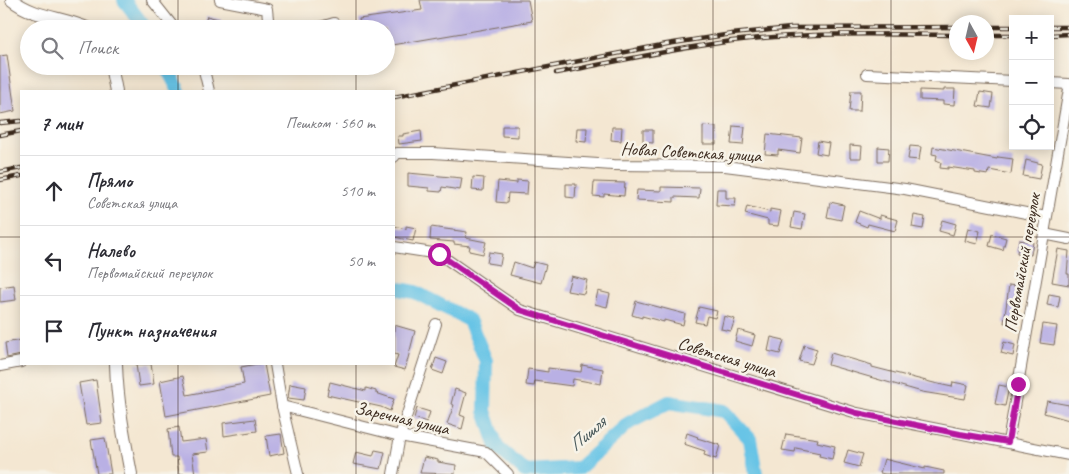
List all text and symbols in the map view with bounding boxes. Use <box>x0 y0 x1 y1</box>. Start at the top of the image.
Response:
north arrow <box>949 15 994 60</box>
map controls <box>1009 15 1054 150</box>
button: + <box>1009 15 1054 60</box>
search box <box>20 20 395 75</box>
icon: search <box>38 34 66 62</box>
text: Поиск <box>78 36 118 60</box>
button: − <box>1009 60 1054 105</box>
button: locate <box>1009 105 1054 150</box>
text: 7 мин <box>40 110 83 136</box>
text: Пешком · 560 m <box>286 113 375 133</box>
street label: Новая Советская улица <box>620 137 763 167</box>
text: Прямо <box>87 169 132 193</box>
icon: ahead <box>40 177 68 205</box>
text: 510 m <box>341 181 375 201</box>
street label: Первомайский переулок <box>999 189 1045 334</box>
text: Советская улица <box>87 193 177 213</box>
text: Налево <box>87 239 135 263</box>
route start <box>428 243 451 266</box>
icon: left <box>40 247 68 275</box>
text: 50 m <box>348 251 375 271</box>
text: Первомайский переулок <box>87 263 212 283</box>
icon: arrive <box>40 317 68 345</box>
text: Пункт назначения <box>87 319 216 343</box>
street label: Советская улица <box>675 332 780 383</box>
route end <box>1007 373 1030 396</box>
street label: Заречная улица <box>353 396 452 440</box>
water label: Пишля <box>564 409 613 457</box>

